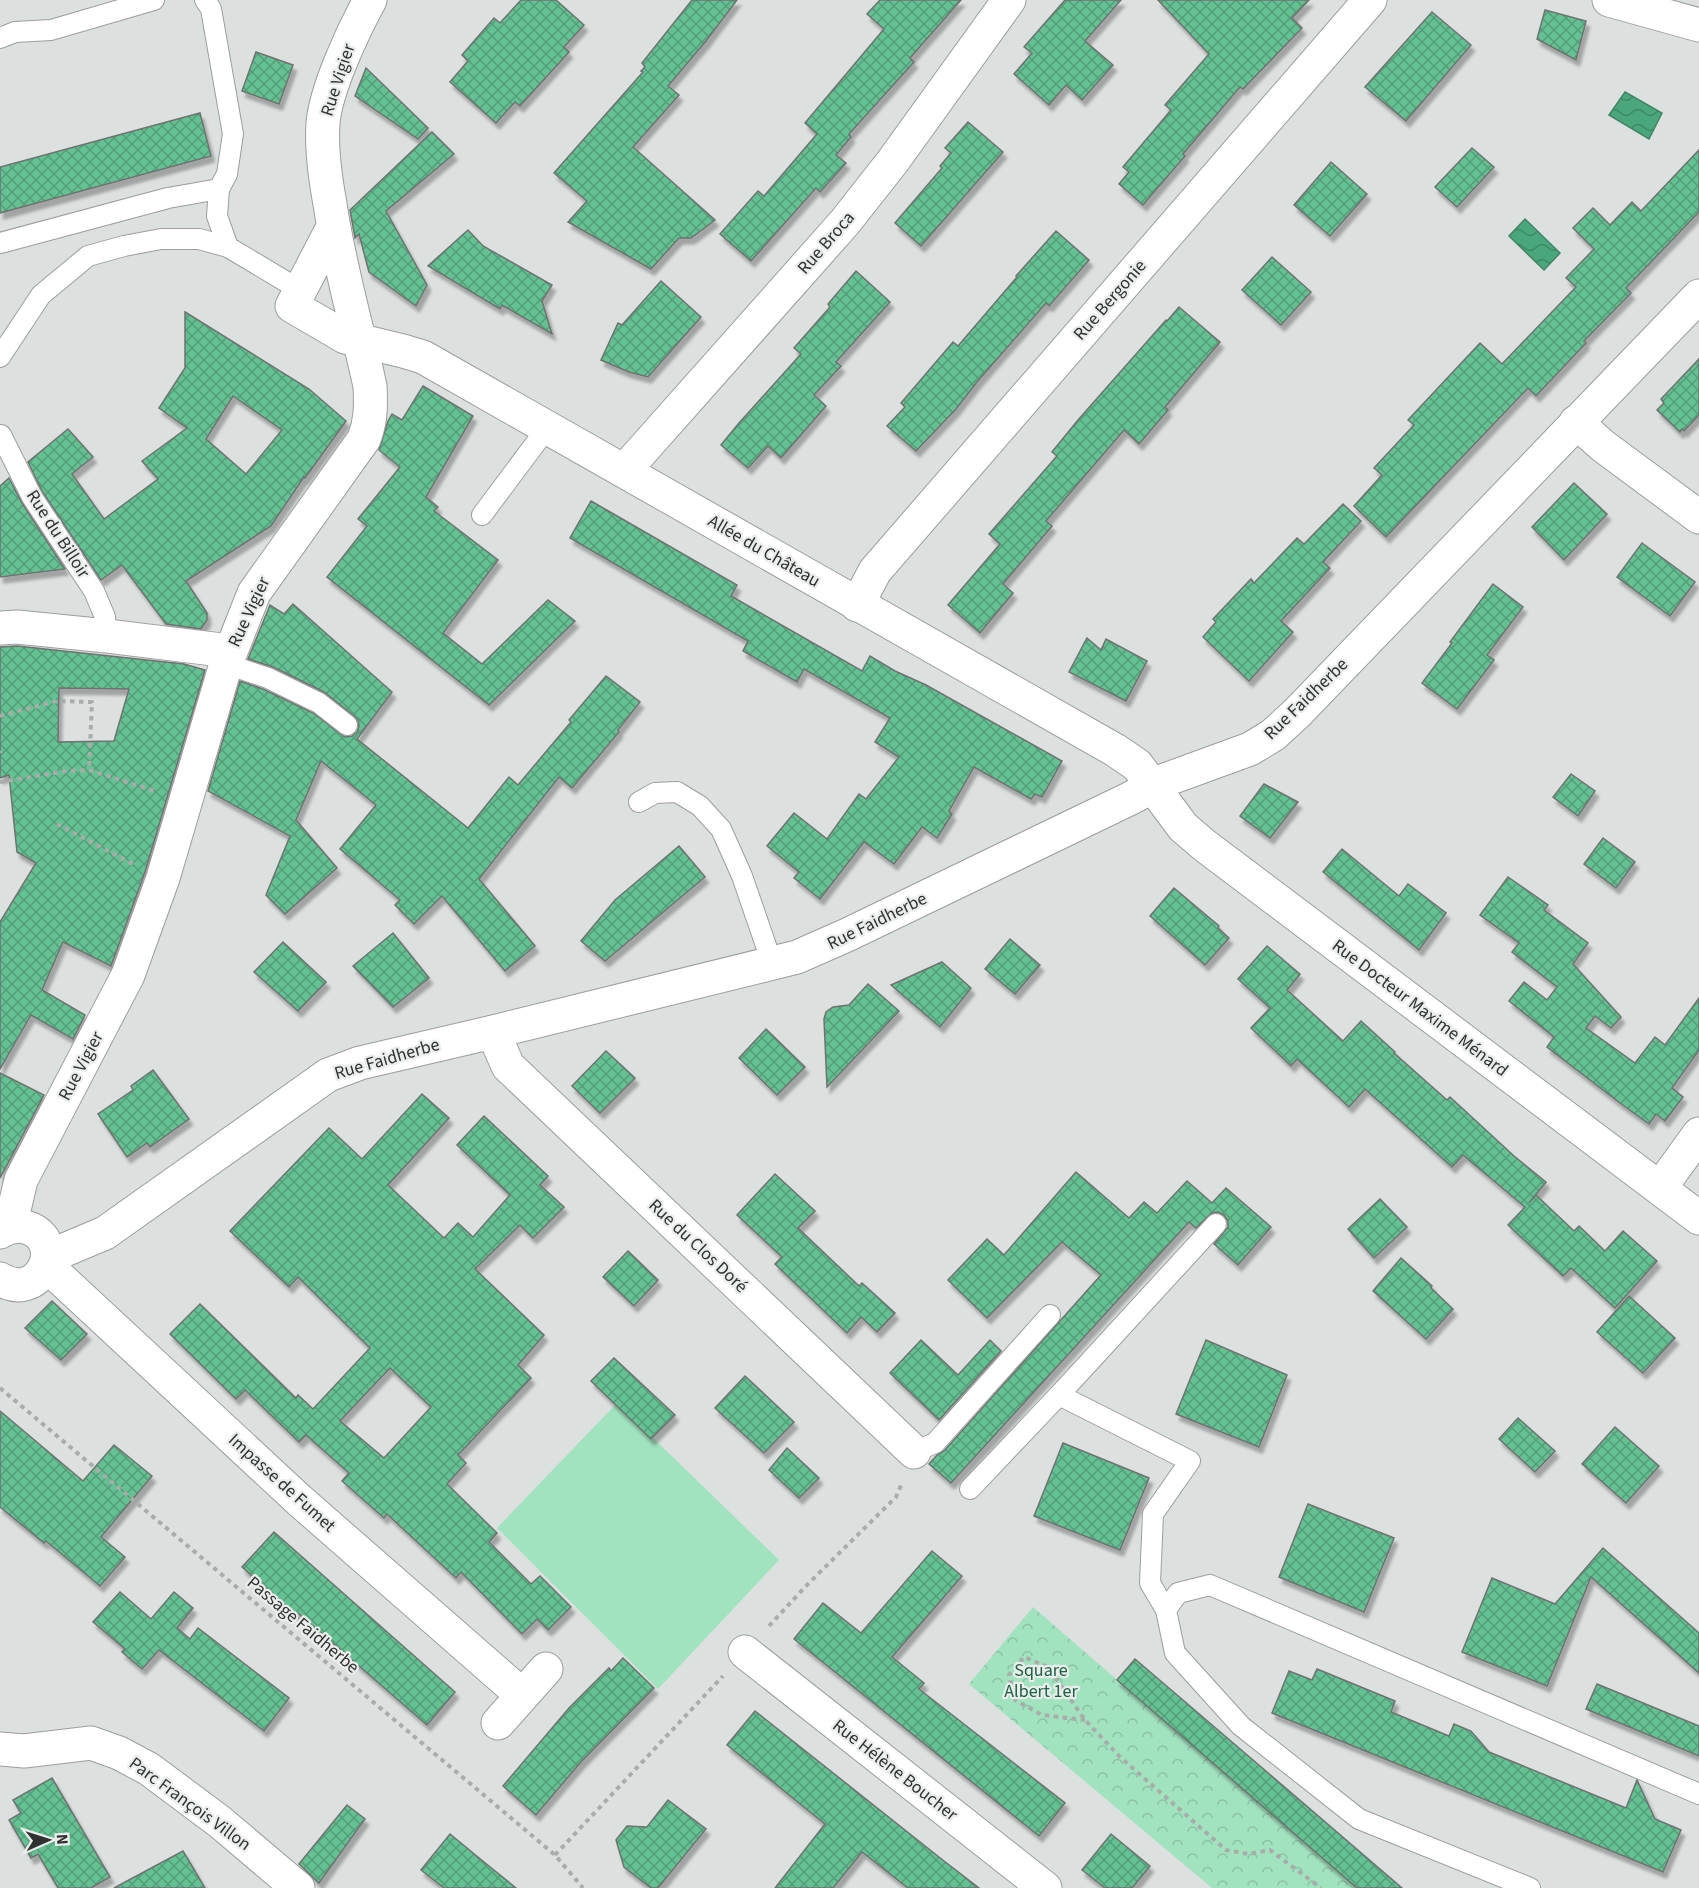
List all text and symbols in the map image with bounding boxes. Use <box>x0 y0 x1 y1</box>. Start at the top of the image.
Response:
street label: Rue Vigier <box>315 40 362 119</box>
street label: Rue Broca <box>792 206 860 280</box>
street label: Rue Bergonie <box>1068 254 1152 346</box>
street label: Rue du Billoir <box>20 485 96 584</box>
street label: Allée du Château <box>703 509 825 593</box>
street label: Rue Vigier <box>222 572 276 651</box>
street label: Rue Faidherbe <box>1258 652 1354 746</box>
street label: Rue Faidherbe <box>823 886 931 956</box>
street label: Rue Docteur Maxime Ménard <box>1327 933 1513 1083</box>
street label: Rue Vigier <box>52 1026 110 1105</box>
street label: Rue Faidherbe <box>332 1032 443 1086</box>
street label: Rue du Clos Doré <box>643 1193 753 1299</box>
street label: Impasse de Fumet <box>223 1428 341 1538</box>
street label: Passage Faidherbe <box>241 1571 365 1679</box>
park label: Square Albert 1er <box>1004 1658 1078 1704</box>
street label: Rue Hélène Boucher <box>827 1713 963 1827</box>
street label: Parc François Villon <box>124 1751 256 1857</box>
north arrow <box>18 1810 78 1870</box>
text: N <box>51 1833 73 1845</box>

